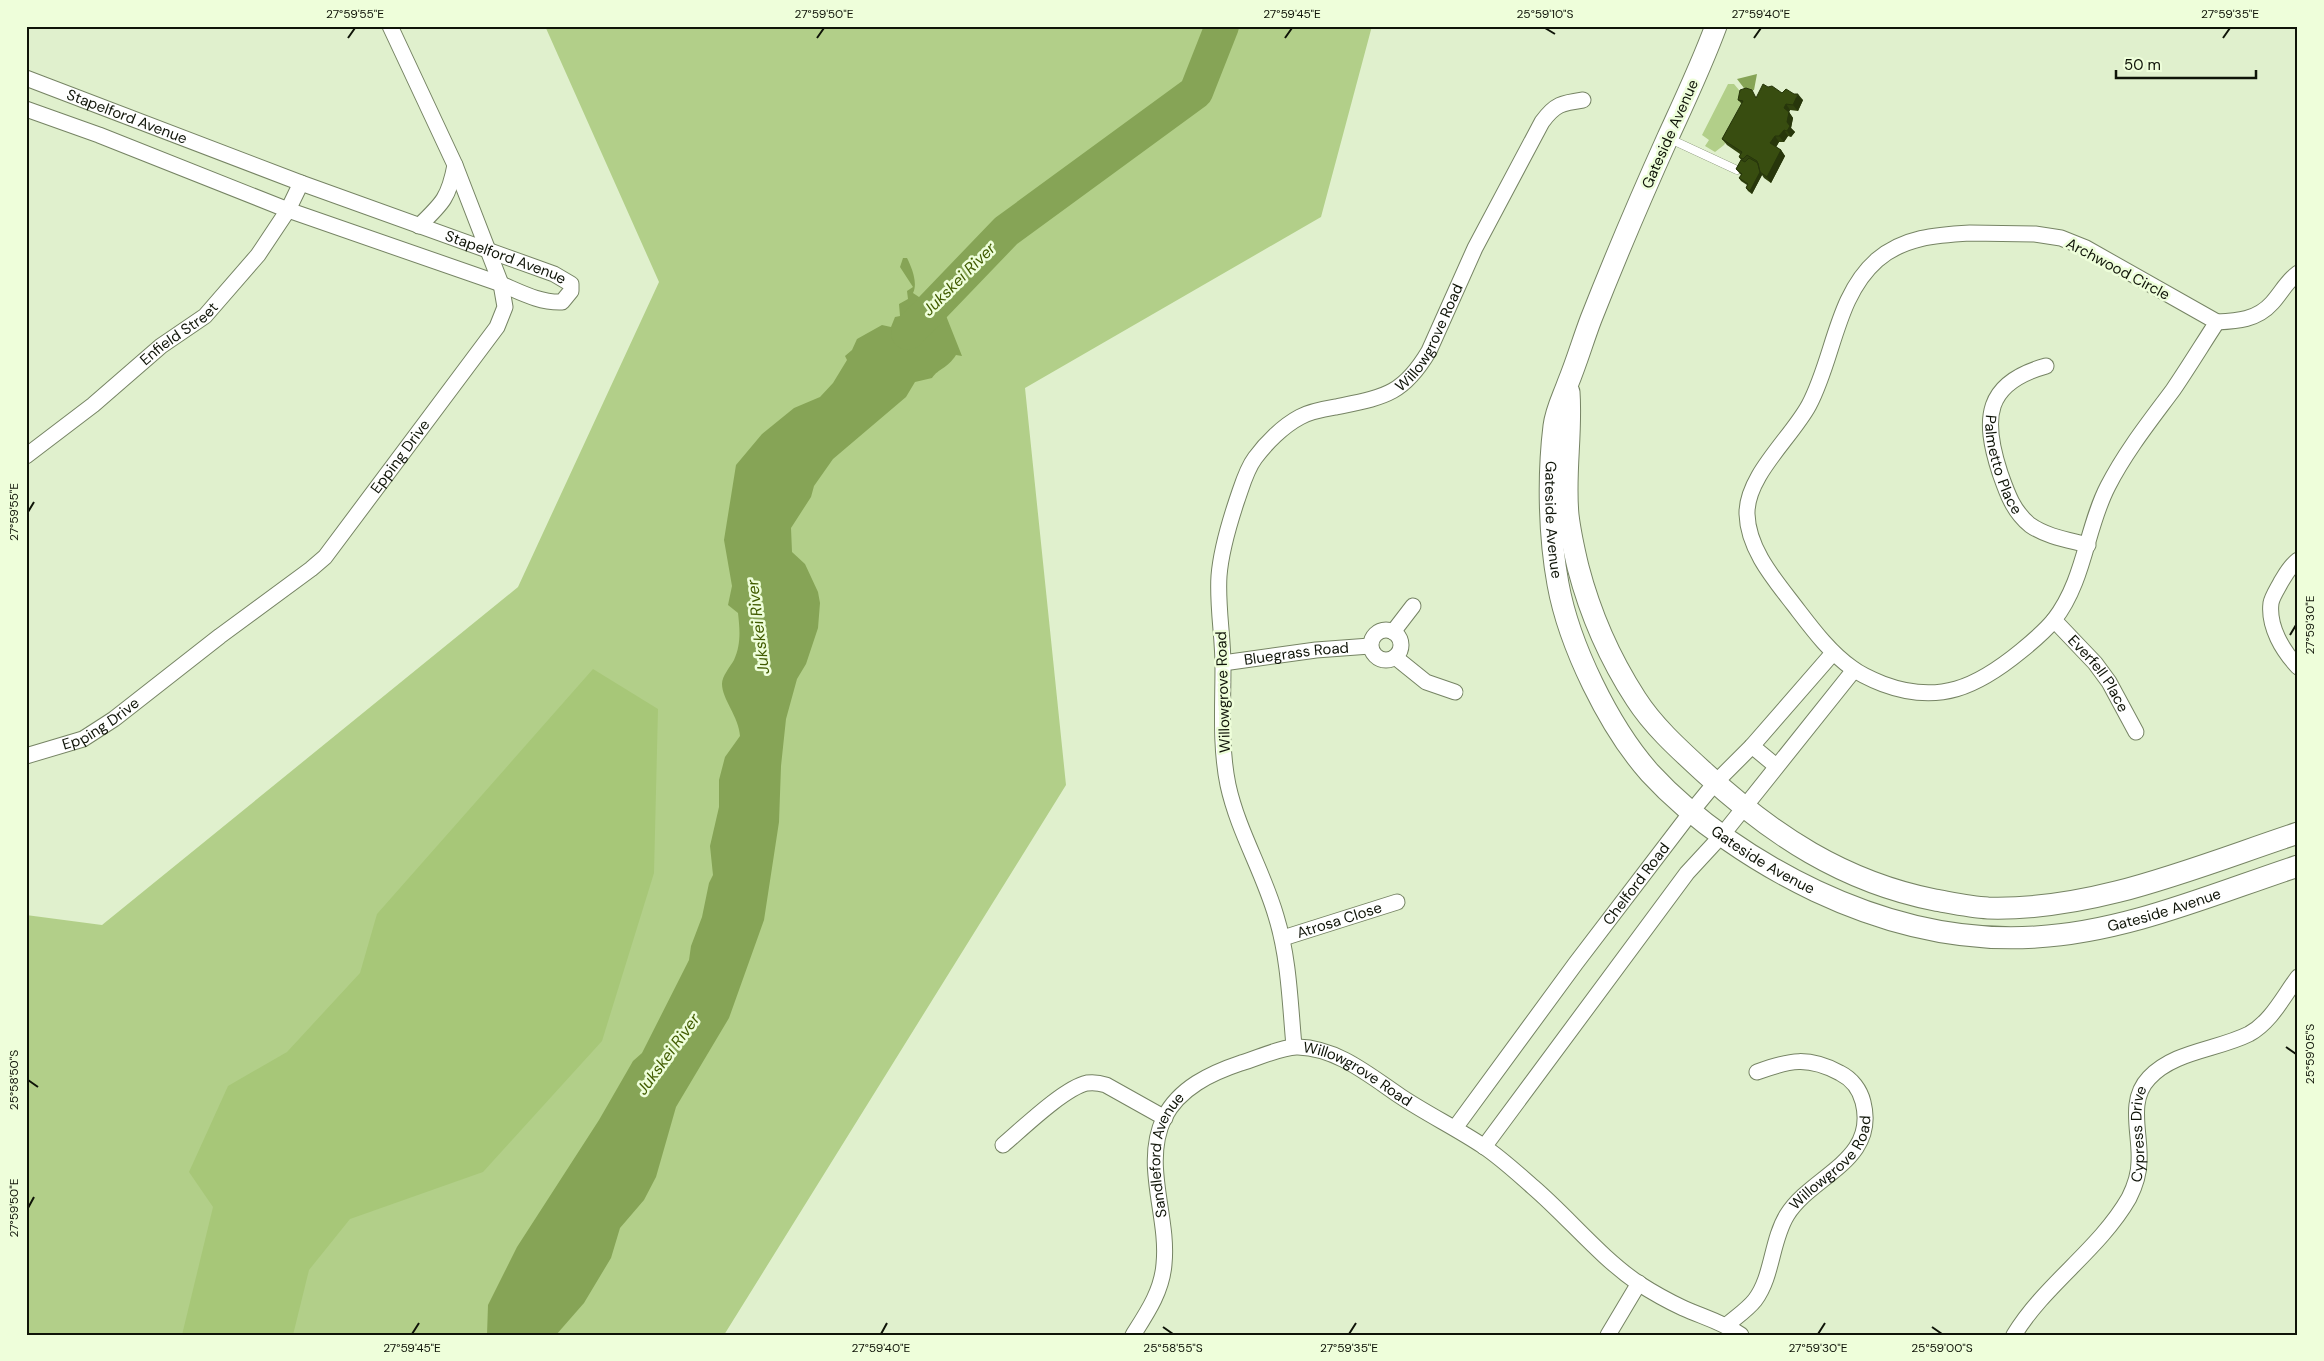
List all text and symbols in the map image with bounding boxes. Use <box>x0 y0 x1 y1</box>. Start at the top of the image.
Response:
text: 27°59'55"E <box>326 6 384 22</box>
text: 27°59'50"E <box>794 6 854 22</box>
text: 27°59'45"E <box>1263 6 1321 22</box>
text: 25°59'10"S <box>1516 6 1574 22</box>
text: 27°59'40"E <box>1732 6 1791 22</box>
text: 27°59'35"E <box>2201 6 2259 22</box>
scale bar <box>2116 48 2256 80</box>
text: 50 m <box>2124 55 2161 75</box>
street label: Gateside Avenue <box>1637 76 1703 192</box>
street label: Stapelford Avenue <box>64 84 190 149</box>
street label: Stapelford Avenue <box>442 226 570 289</box>
street label: Archwood Circle <box>2063 233 2173 305</box>
water label: Jukskei River <box>918 237 1001 320</box>
street label: Willowgrove Road <box>1391 281 1468 396</box>
street label: Enfield Street <box>136 298 223 370</box>
street label: Palmetto Place <box>1980 414 2027 518</box>
street label: Epping Drive <box>366 415 434 497</box>
street label: Gateside Avenue <box>1540 461 1567 580</box>
text: 27°59'55"E <box>6 483 22 541</box>
water label: Jukskei River <box>742 577 774 676</box>
text: 27°59'30"E <box>2302 595 2318 655</box>
street label: Willowgrove Road <box>1211 631 1235 753</box>
street label: Everfell Place <box>2063 631 2133 716</box>
street label: Bluegrass Road <box>1243 638 1350 670</box>
street label: Epping Drive <box>60 693 143 755</box>
street label: Gateside Avenue <box>1707 821 1818 899</box>
street label: Chelford Road <box>1598 839 1674 929</box>
street label: Gateside Avenue <box>2105 884 2224 936</box>
street label: Atrosa Close <box>1294 897 1384 943</box>
water label: Jukskei River <box>632 1008 705 1099</box>
text: 25°59'05"S <box>2302 1024 2318 1084</box>
street label: Willowgrove Road <box>1302 1037 1416 1111</box>
text: 25°58'50"S <box>6 1050 22 1110</box>
street label: Cypress Drive <box>2126 1083 2152 1185</box>
street label: Sandleford Avenue <box>1145 1088 1188 1219</box>
street label: Willowgrove Road <box>1785 1115 1875 1214</box>
text: 27°59'50"E <box>6 1178 22 1238</box>
text: 27°59'45"E <box>383 1340 441 1356</box>
text: 27°59'40"E <box>852 1340 911 1356</box>
text: 25°58'55"S <box>1143 1340 1203 1356</box>
text: 27°59'35"E <box>1320 1340 1378 1356</box>
text: 27°59'30"E <box>1788 1340 1848 1356</box>
text: 25°59'00"S <box>1911 1340 1973 1356</box>

